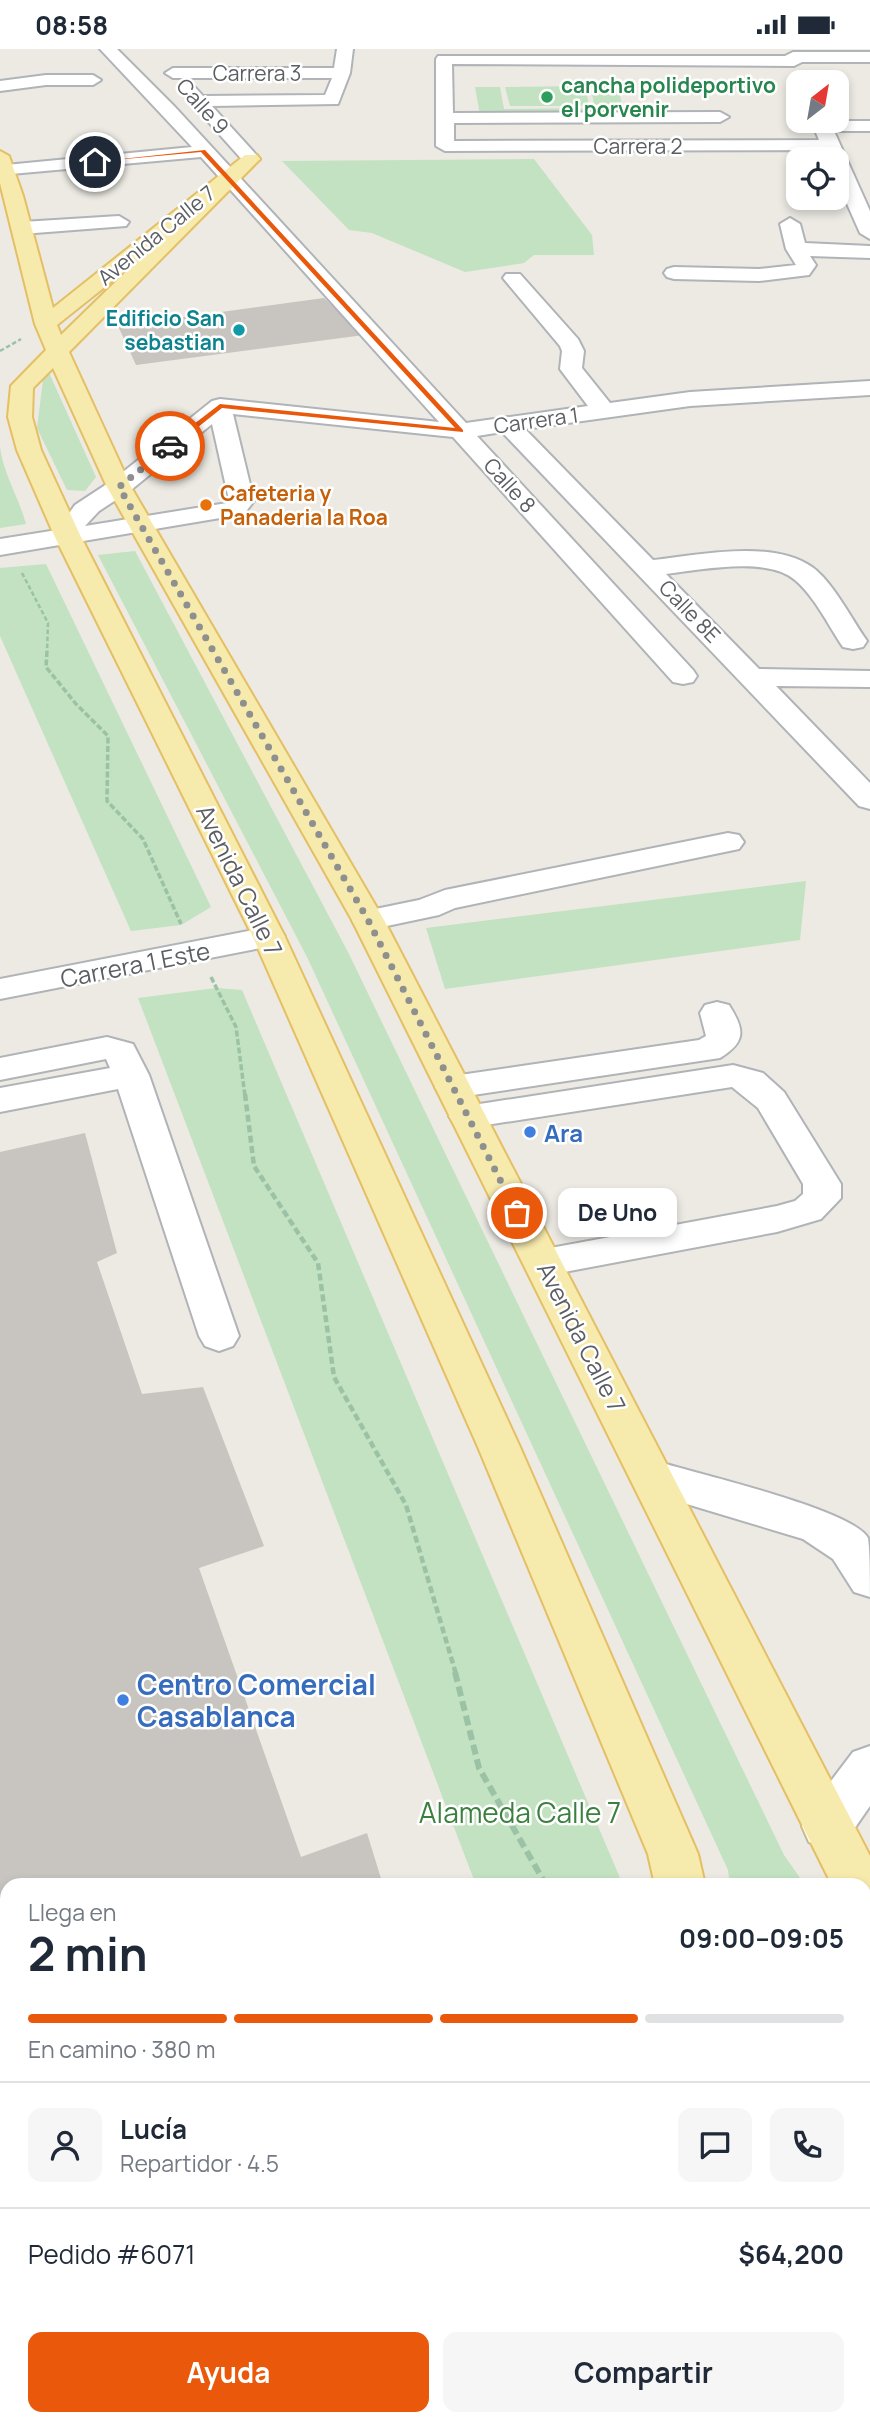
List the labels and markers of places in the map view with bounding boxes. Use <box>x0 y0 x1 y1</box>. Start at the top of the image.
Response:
place label: cancha polideportivo el porvenir <box>561 71 776 123</box>
marker: cancha polideportivo el porvenir <box>539 89 555 105</box>
pin <box>65 132 125 192</box>
place label: Edificio San sebastian <box>106 304 225 356</box>
marker: Edificio San sebastian <box>231 322 247 338</box>
place label: Cafeteria y Panaderia la Roa <box>220 479 388 531</box>
marker: Cafeteria y Panaderia la Roa <box>198 497 214 513</box>
place label: Ara <box>544 1116 583 1149</box>
marker: Ara <box>522 1124 538 1140</box>
pin <box>487 1183 547 1243</box>
callout: De Uno <box>559 1189 678 1237</box>
place label: Centro Comercial Casablanca <box>137 1665 376 1735</box>
marker: Centro Comercial Casablanca <box>115 1692 131 1708</box>

